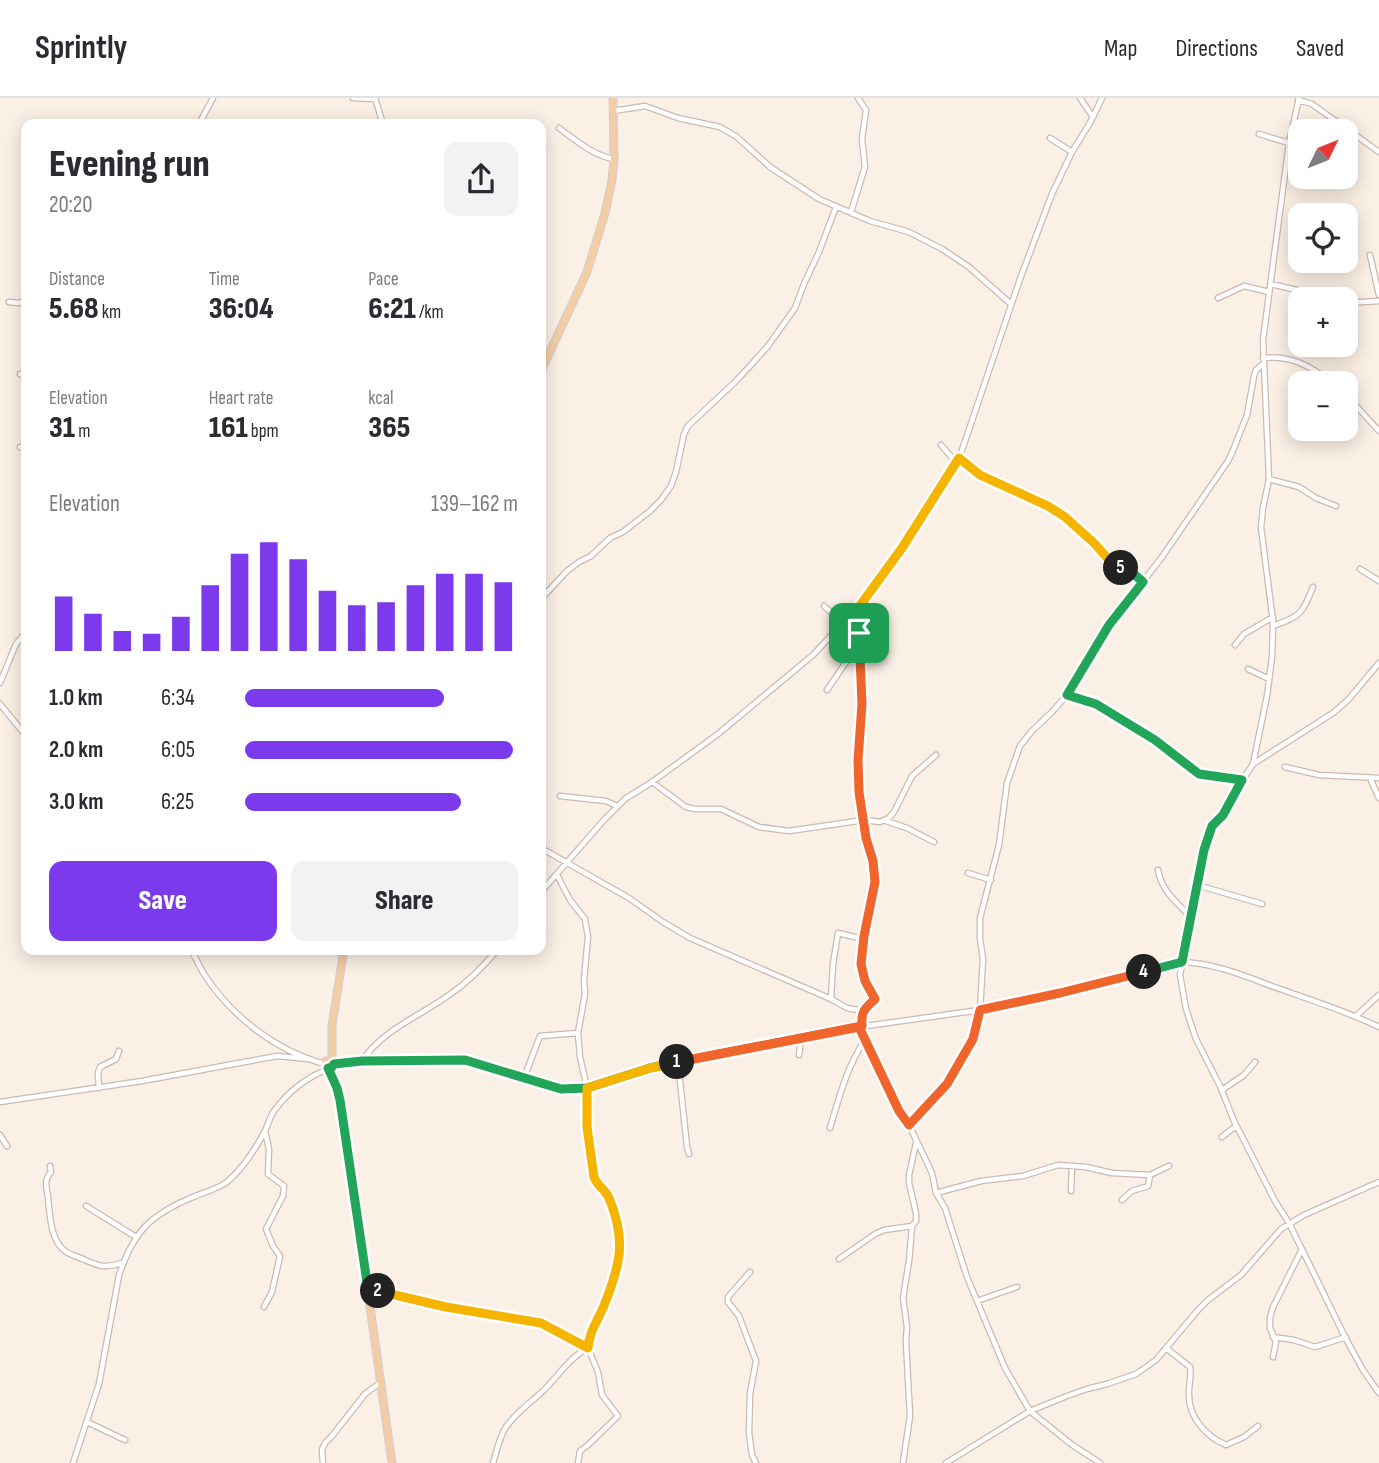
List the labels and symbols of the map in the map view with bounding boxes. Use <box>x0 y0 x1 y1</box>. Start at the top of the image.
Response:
north arrow <box>1288 119 1358 189</box>
pin: 5 <box>1104 550 1138 586</box>
pin <box>829 603 889 663</box>
pin: 4 <box>1126 954 1162 990</box>
pin: 1 <box>660 1044 694 1080</box>
pin: 2 <box>360 1274 396 1308</box>

